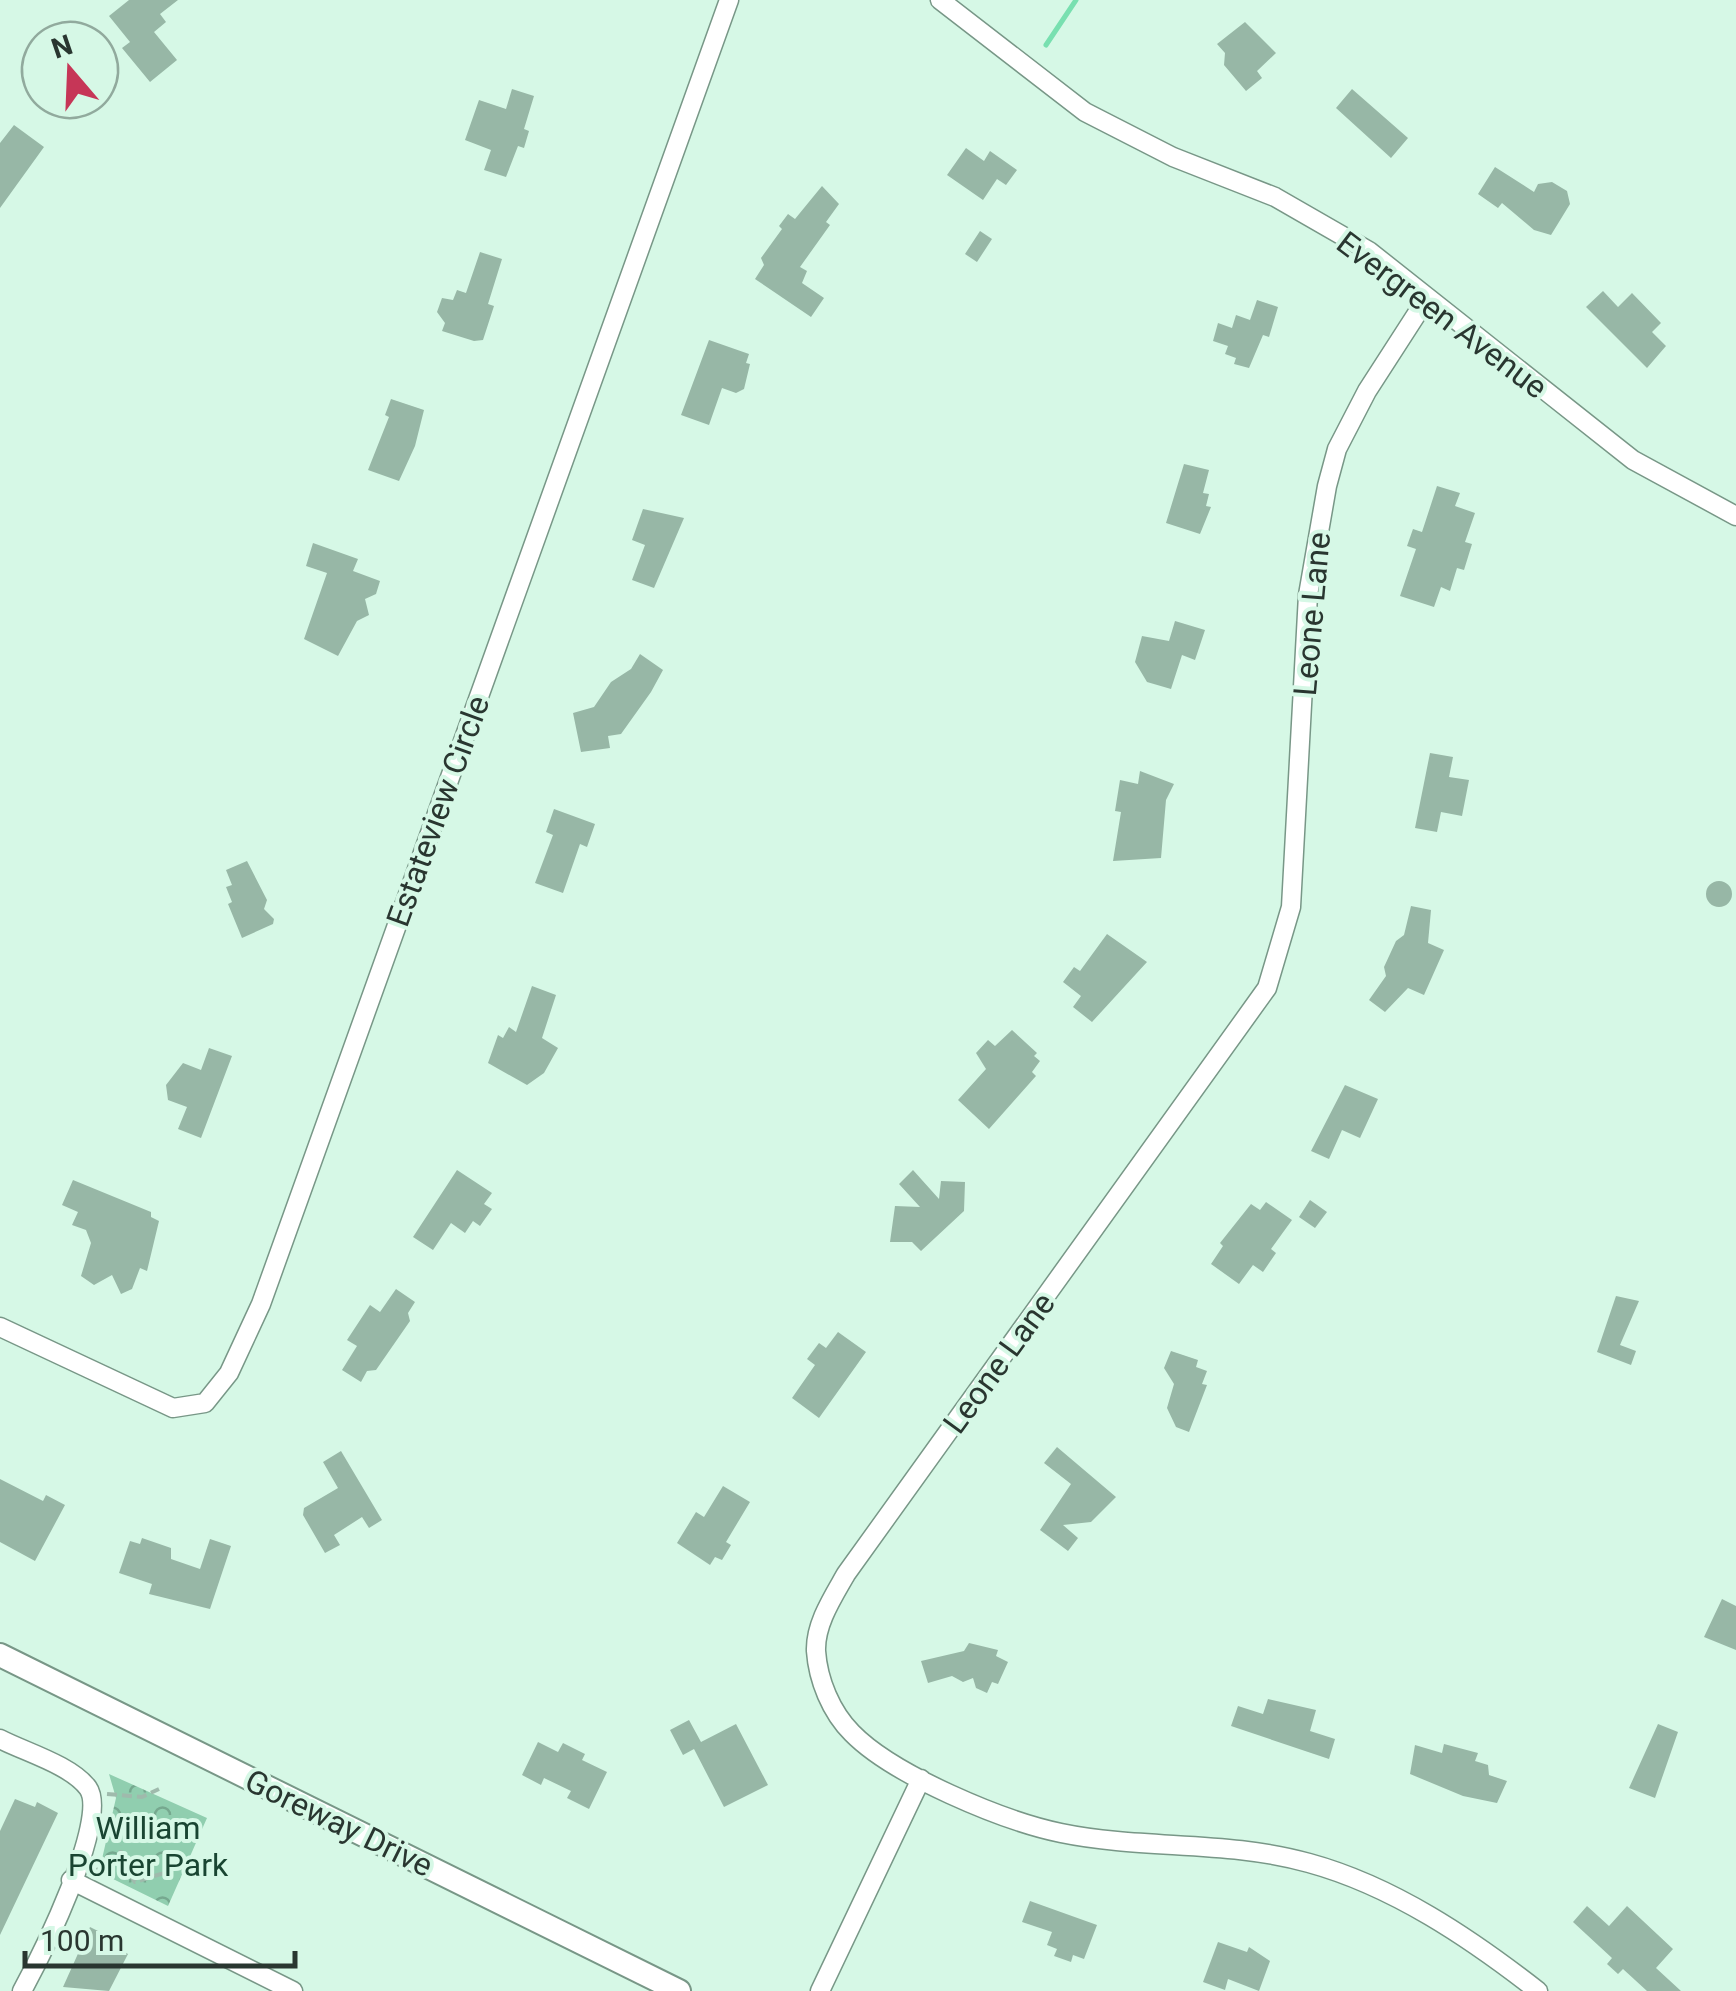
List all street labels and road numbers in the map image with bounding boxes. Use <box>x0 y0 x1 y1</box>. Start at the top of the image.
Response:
street label: Evergreen Avenue <box>1329 224 1555 406</box>
street label: Leone Lane <box>1286 531 1338 697</box>
street label: Estateview Circle <box>379 690 497 932</box>
street label: Leone Lane <box>935 1285 1063 1441</box>
street label: Goreway Drive <box>239 1761 439 1885</box>

